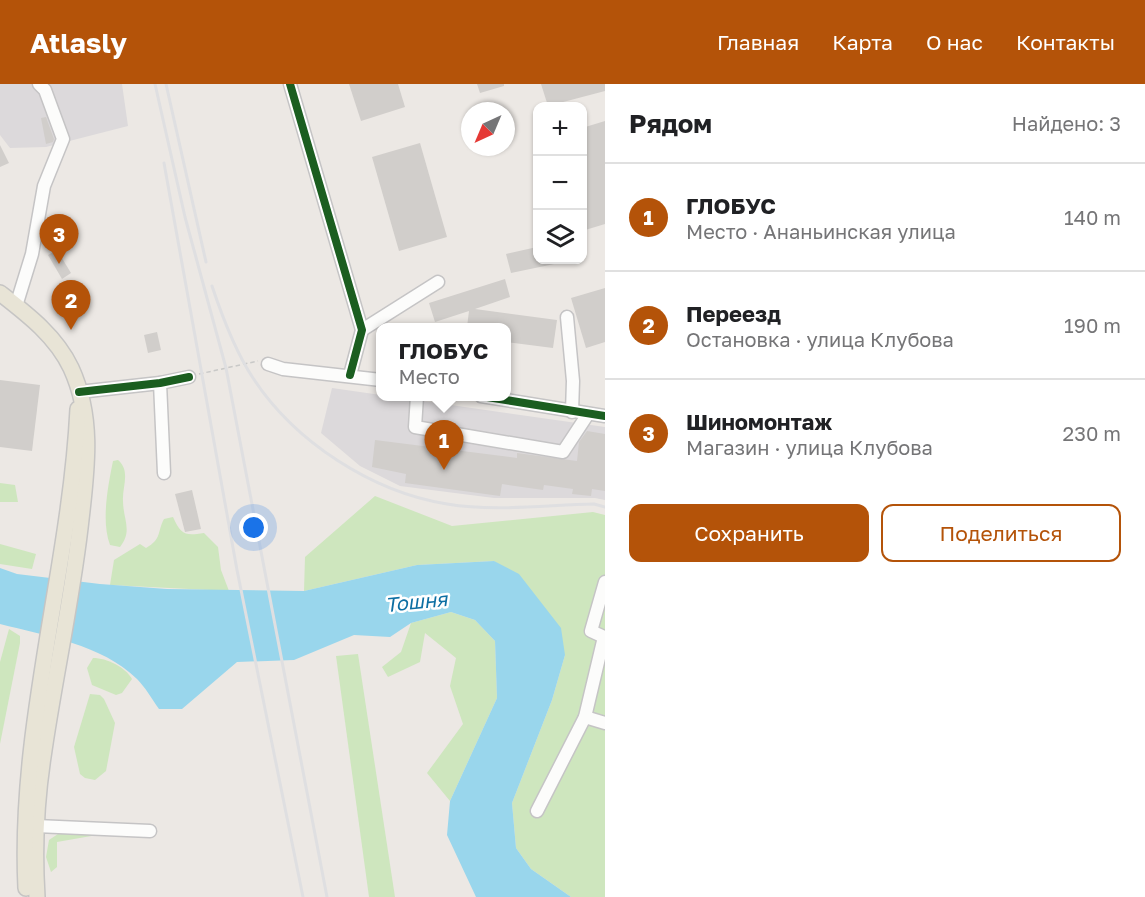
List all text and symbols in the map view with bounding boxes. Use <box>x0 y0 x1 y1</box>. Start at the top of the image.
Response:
text: Atlasly <box>30 26 127 59</box>
text: Главная <box>717 29 799 55</box>
text: Карта <box>832 29 893 55</box>
text: О нас <box>926 29 983 55</box>
text: Контакты <box>1016 29 1115 55</box>
north arrow <box>461 102 515 156</box>
map controls <box>533 102 587 264</box>
button: + <box>533 102 587 156</box>
text: Рядом <box>629 108 712 139</box>
text: Найдено: 3 <box>1012 111 1121 135</box>
button: − <box>533 156 587 210</box>
text: ГЛОБУС <box>686 192 776 219</box>
text: 1 <box>643 205 654 229</box>
text: 140 m <box>1064 205 1121 229</box>
button: layers <box>533 210 587 264</box>
pin: 3 <box>40 214 78 264</box>
text: Место · Ананьинская улица <box>686 219 956 243</box>
pin: 2 <box>52 280 90 330</box>
text: Переезд <box>686 300 781 327</box>
text: 2 <box>642 313 655 337</box>
text: 190 m <box>1064 313 1121 337</box>
popup <box>376 323 511 401</box>
text: Остановка · улица Клубова <box>686 327 954 351</box>
text: ГЛОБУС <box>399 337 488 364</box>
text: Место <box>399 364 460 388</box>
text: Шиномонтаж <box>686 408 832 435</box>
pin: 1 <box>424 420 464 470</box>
text: 3 <box>642 421 655 445</box>
text: 230 m <box>1063 421 1121 445</box>
text: Магазин · улица Клубова <box>686 435 933 459</box>
button: Сохранить <box>629 504 869 562</box>
button: Поделиться <box>881 504 1121 562</box>
your location <box>239 513 268 542</box>
water label: Тошня <box>384 586 450 616</box>

